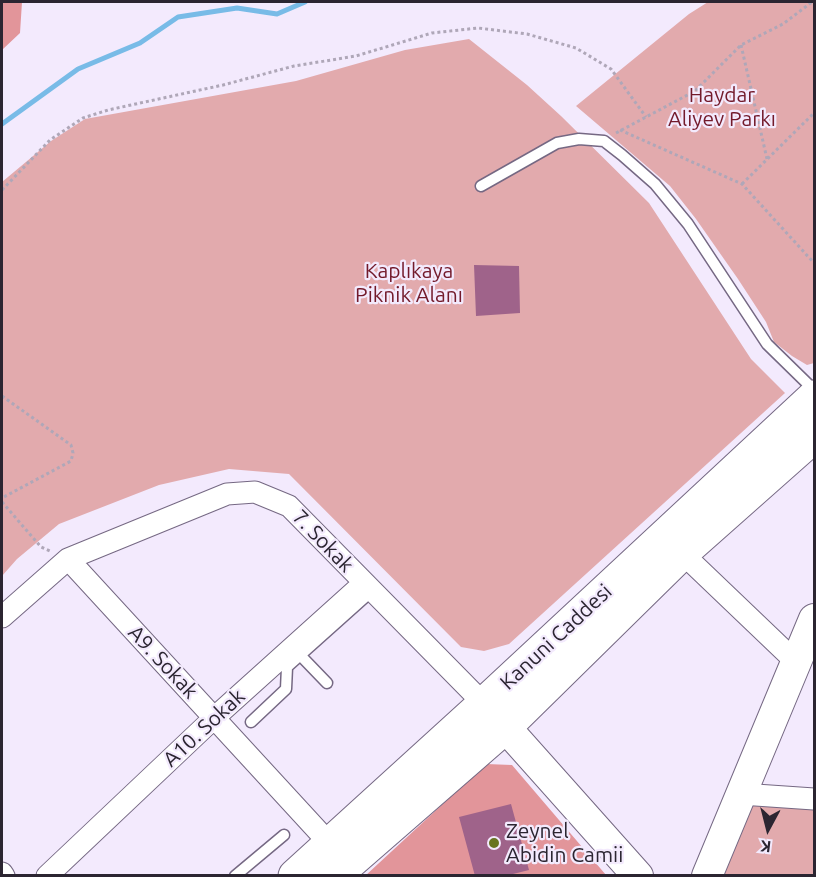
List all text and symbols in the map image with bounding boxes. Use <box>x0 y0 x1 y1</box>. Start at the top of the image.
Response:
park label: Haydar Aliyev Parkı <box>668 82 776 132</box>
park label: Kaplıkaya Piknik Alanı <box>355 258 463 308</box>
street label: 7. Sokak <box>287 505 359 577</box>
street label: Kanuni Caddesi <box>495 579 617 695</box>
street label: A9. Sokak <box>123 620 203 704</box>
street label: A10. Sokak <box>158 684 250 772</box>
north arrow <box>738 799 798 859</box>
place label: Zeynel Abidin Camii <box>506 818 623 868</box>
marker: Zeynel Abidin Camii <box>487 836 501 850</box>
text: K <box>759 837 772 856</box>

